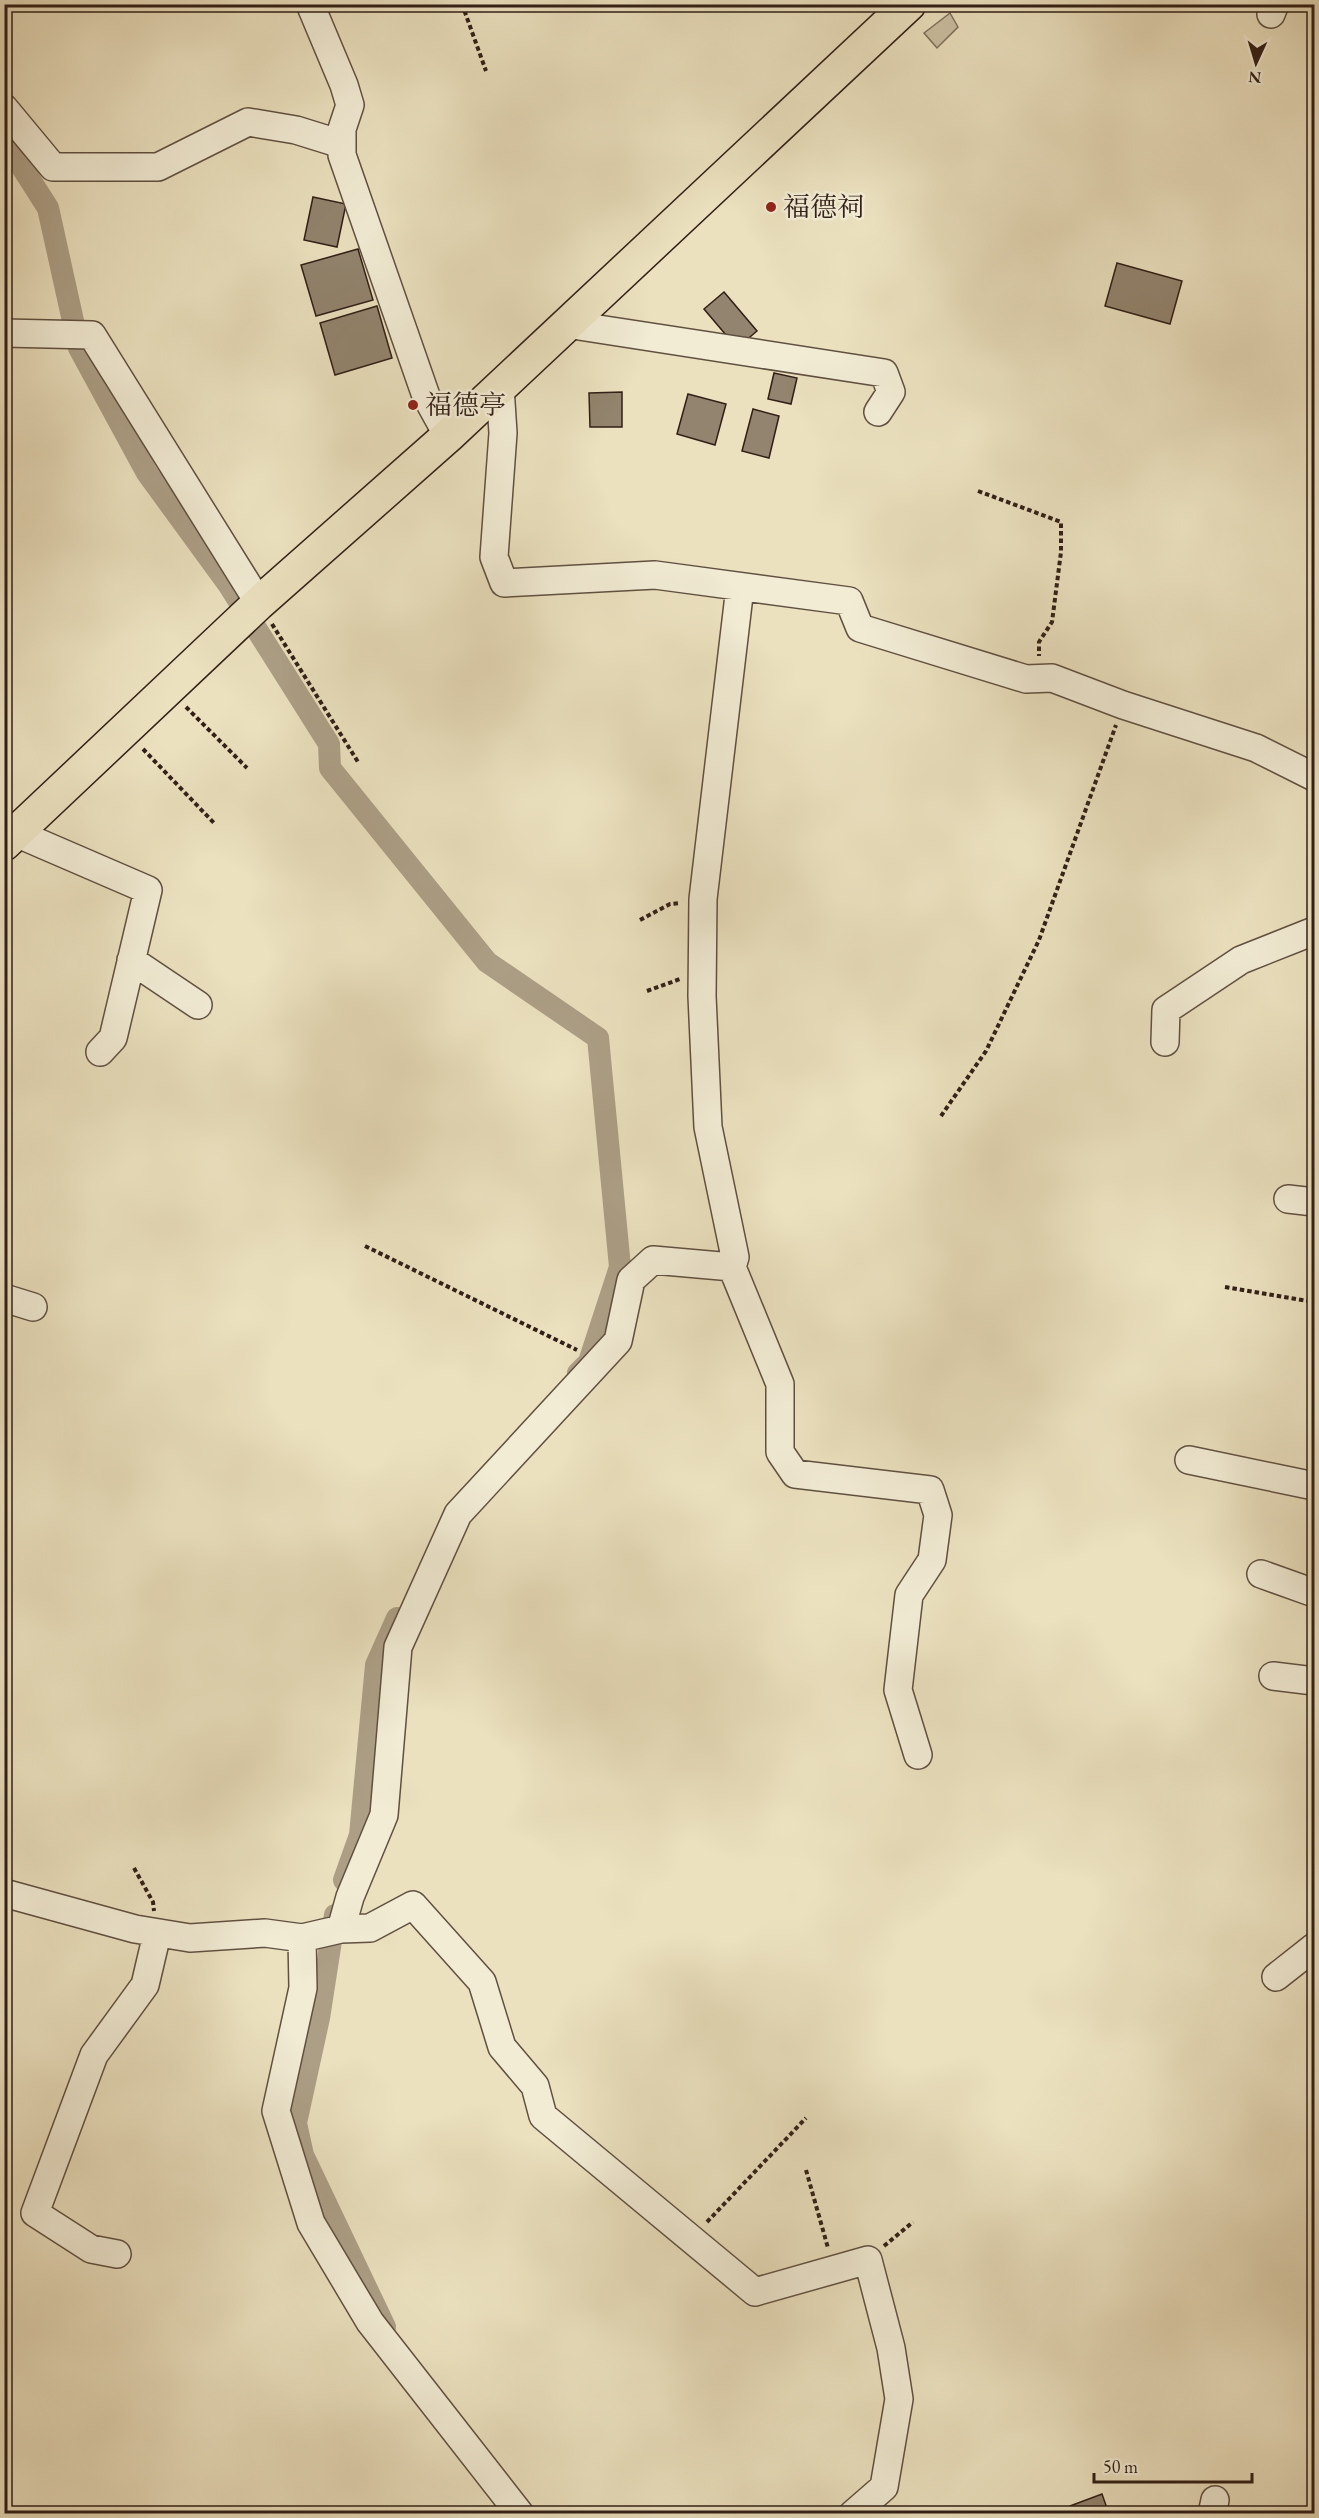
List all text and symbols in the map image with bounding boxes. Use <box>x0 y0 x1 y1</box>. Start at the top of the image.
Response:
north arrow <box>1226 33 1286 93</box>
text: N <box>1248 67 1262 88</box>
place label: 福德祠 <box>783 189 864 224</box>
marker: 福德祠 <box>764 200 778 214</box>
place label: 福德亭 <box>425 387 506 422</box>
marker: 福德亭 <box>406 398 420 412</box>
scale bar <box>1094 2446 1252 2484</box>
text: 50 m <box>1103 2455 1138 2478</box>

